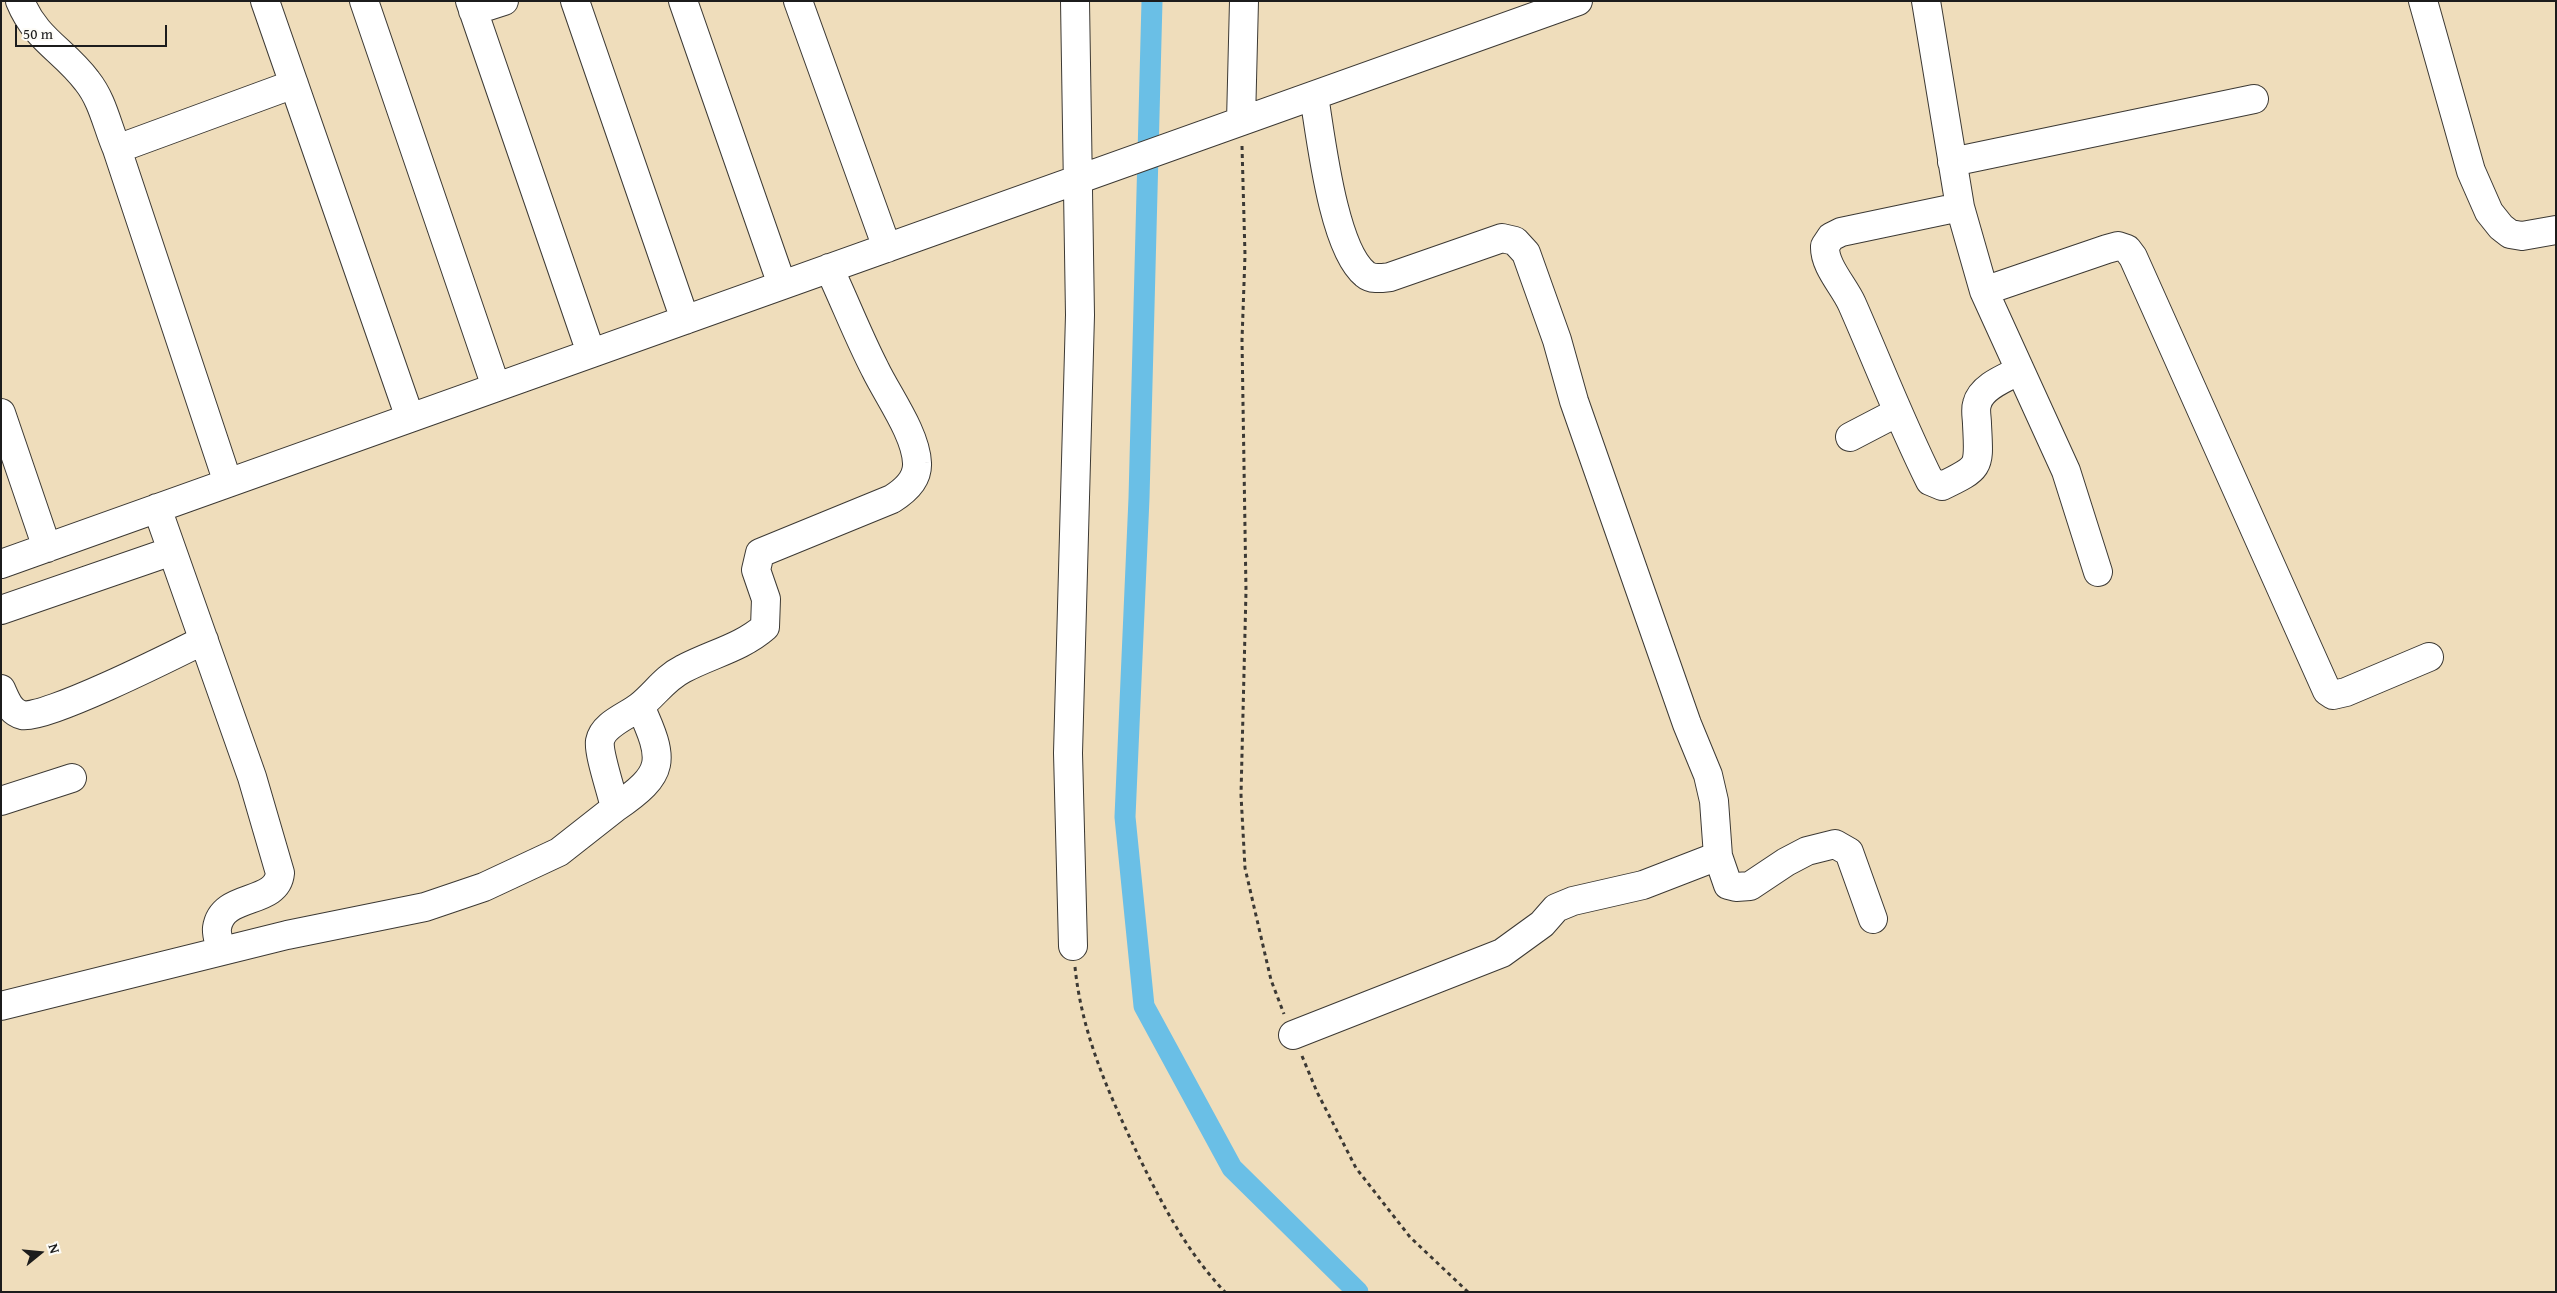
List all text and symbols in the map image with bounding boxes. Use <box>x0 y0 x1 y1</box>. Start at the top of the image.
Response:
scale bar <box>18 15 170 47</box>
text: 50 m <box>23 23 53 44</box>
north arrow <box>15 1228 65 1278</box>
text: N <box>43 1241 65 1256</box>

